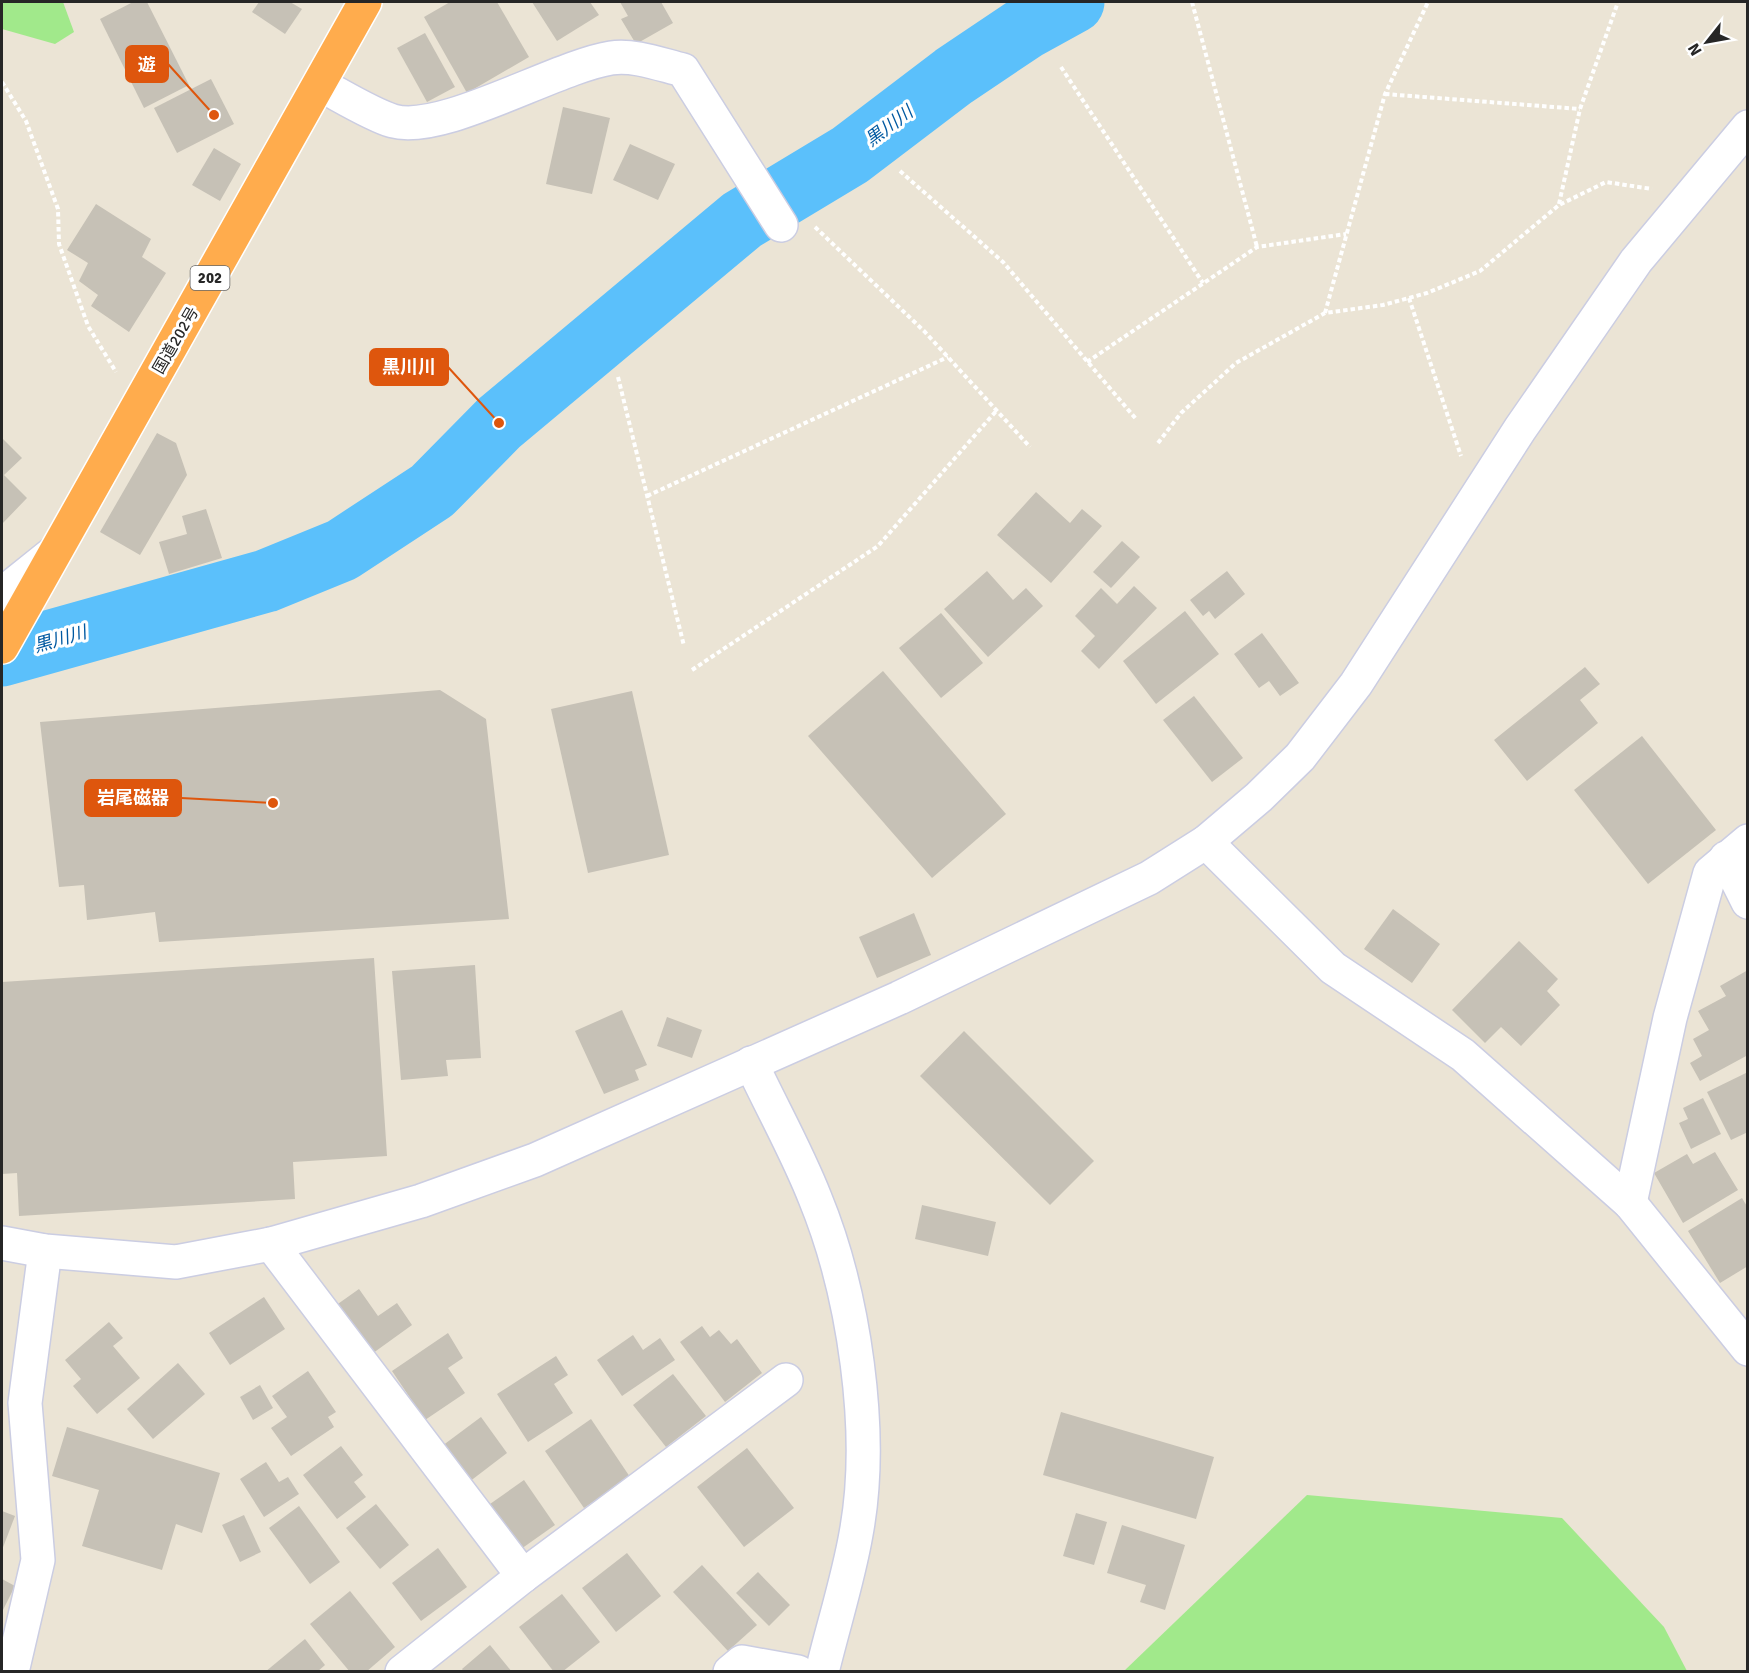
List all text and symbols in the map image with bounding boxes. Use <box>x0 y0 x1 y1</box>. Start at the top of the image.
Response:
north arrow <box>1677 12 1737 72</box>
text: N <box>1684 39 1706 59</box>
callout: 遊 <box>126 46 168 82</box>
text: 遊 <box>138 54 156 76</box>
water label: 黒川川 <box>861 100 919 151</box>
road number: 202 <box>190 266 230 290</box>
street label: 国道202号 <box>149 303 203 378</box>
callout: 黒川川 <box>370 349 448 385</box>
text: 黒川川 <box>382 356 436 378</box>
water label: 黒川川 <box>31 620 91 657</box>
callout: 岩尾磁器 <box>85 780 181 816</box>
text: 岩尾磁器 <box>97 787 169 809</box>

